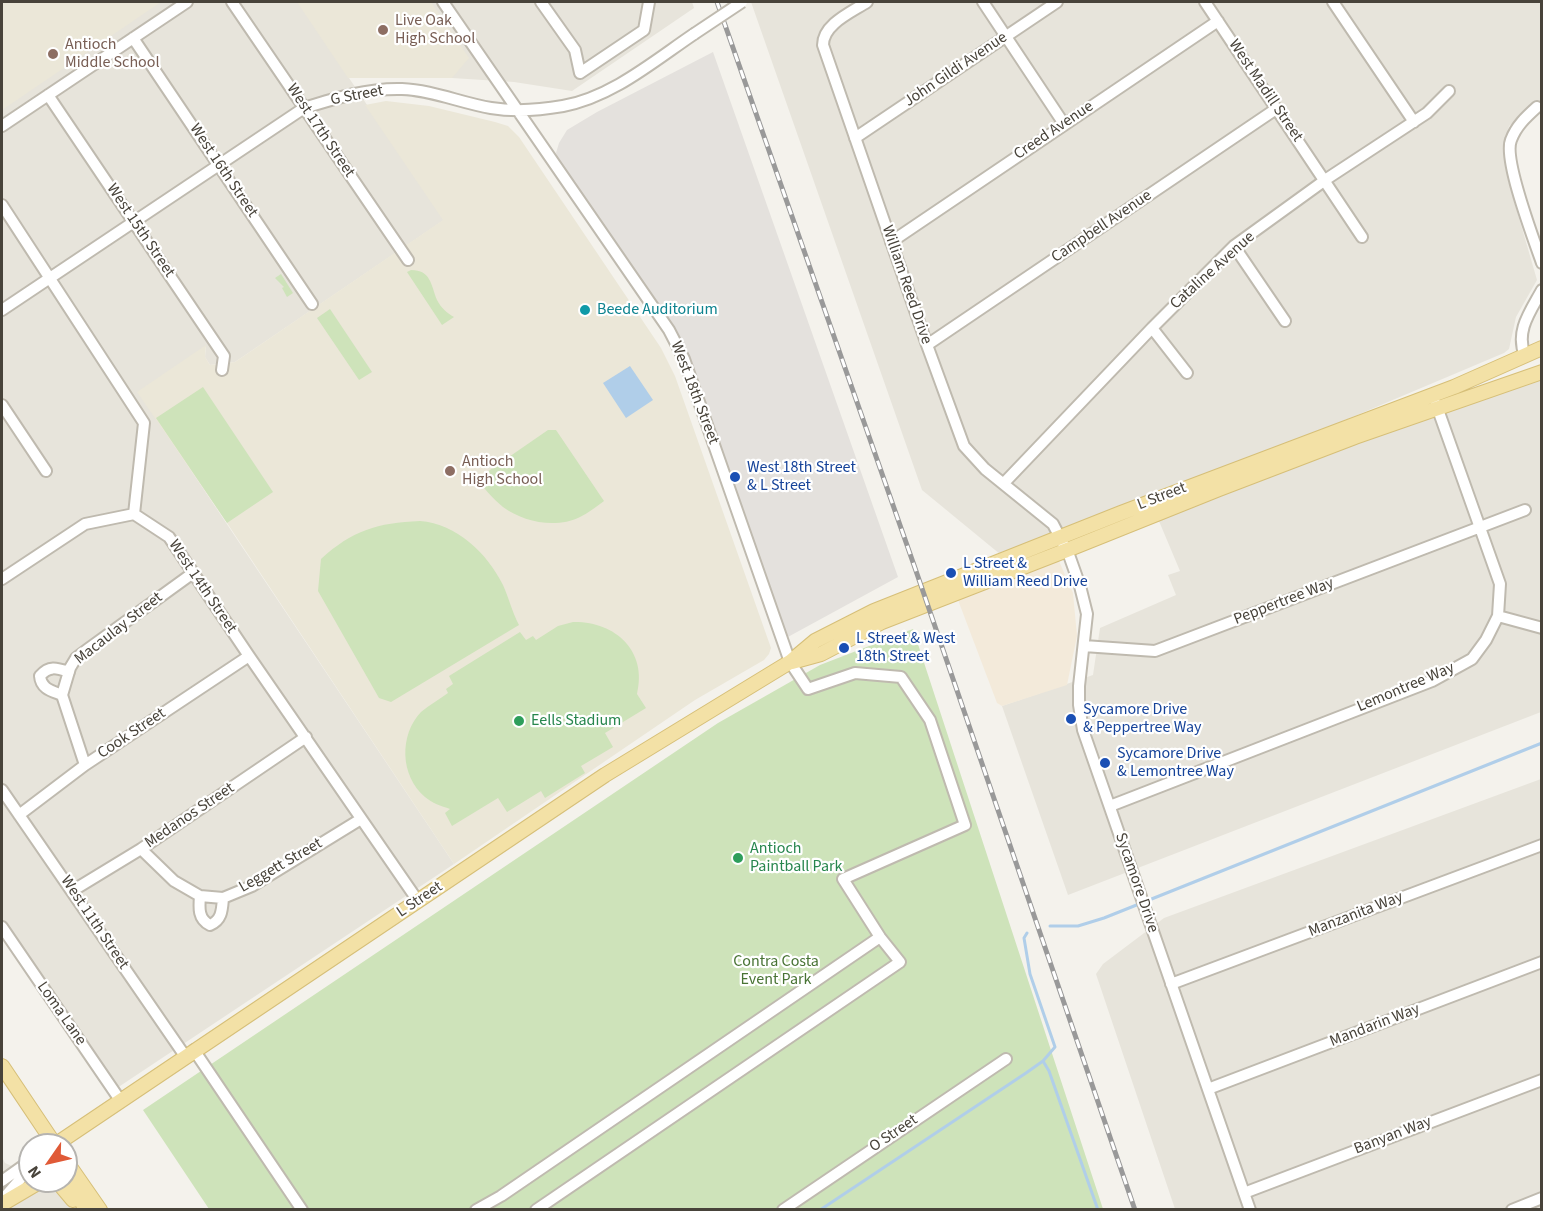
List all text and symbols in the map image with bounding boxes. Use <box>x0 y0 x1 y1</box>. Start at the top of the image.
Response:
place label: Live Oak High School <box>395 11 475 49</box>
marker: Live Oak High School <box>376 23 390 37</box>
street label: John Gildi Avenue <box>901 28 1011 112</box>
place label: Antioch Middle School <box>65 35 160 73</box>
street label: West Madill Street <box>1224 36 1306 146</box>
marker: Antioch Middle School <box>46 47 60 61</box>
street label: West 17th Street <box>282 81 358 181</box>
street label: G Street <box>329 82 385 110</box>
street label: Creed Avenue <box>1011 97 1097 165</box>
street label: West 16th Street <box>185 121 261 221</box>
street label: West 15th Street <box>102 181 178 281</box>
street label: Campbell Avenue <box>1048 186 1156 268</box>
street label: William Reed Drive <box>877 223 935 347</box>
street label: Cataline Avenue <box>1167 228 1259 314</box>
place label: Beede Auditorium <box>597 300 718 320</box>
marker: Beede Auditorium <box>578 303 592 317</box>
street label: West 18th Street <box>666 339 722 447</box>
place label: Antioch High School <box>462 452 542 490</box>
place label: West 18th Street & L Street <box>747 458 856 496</box>
marker: Antioch High School <box>443 464 457 478</box>
marker: West 18th Street & L Street <box>728 470 742 484</box>
street label: L Street <box>1135 479 1189 515</box>
street label: West 14th Street <box>164 537 240 637</box>
place label: L Street & William Reed Drive <box>963 554 1088 592</box>
marker: L Street & William Reed Drive <box>944 566 958 580</box>
street label: Peppertree Way <box>1231 574 1337 630</box>
street label: Macaulay Street <box>71 589 167 669</box>
place label: L Street & West 18th Street <box>856 629 956 667</box>
marker: L Street & West 18th Street <box>837 641 851 655</box>
street label: Lemontree Way <box>1354 659 1458 717</box>
place label: Sycamore Drive & Peppertree Way <box>1083 700 1202 738</box>
street label: Cook Street <box>94 704 170 764</box>
place label: Eells Stadium <box>531 711 621 731</box>
marker: Sycamore Drive & Peppertree Way <box>1064 712 1078 726</box>
marker: Eells Stadium <box>512 714 526 728</box>
place label: Sycamore Drive & Lemontree Way <box>1117 744 1234 782</box>
marker: Sycamore Drive & Lemontree Way <box>1098 756 1112 770</box>
street label: Medanos Street <box>142 779 238 853</box>
street label: Sycamore Drive <box>1110 831 1162 935</box>
street label: Leggett Street <box>236 834 326 898</box>
place label: Antioch Paintball Park <box>750 839 842 877</box>
marker: Antioch Paintball Park <box>731 851 745 865</box>
street label: West 11th Street <box>56 873 132 973</box>
street label: L Street <box>393 878 447 922</box>
street label: Manzanita Way <box>1306 888 1406 942</box>
park label: Contra Costa Event Park <box>733 952 819 990</box>
street label: Loma Lane <box>32 978 90 1050</box>
street label: Mandarin Way <box>1327 1000 1423 1052</box>
street label: O Street <box>866 1111 922 1157</box>
street label: Banyan Way <box>1352 1112 1434 1160</box>
north arrow <box>18 1133 78 1193</box>
text: N <box>23 1161 47 1183</box>

